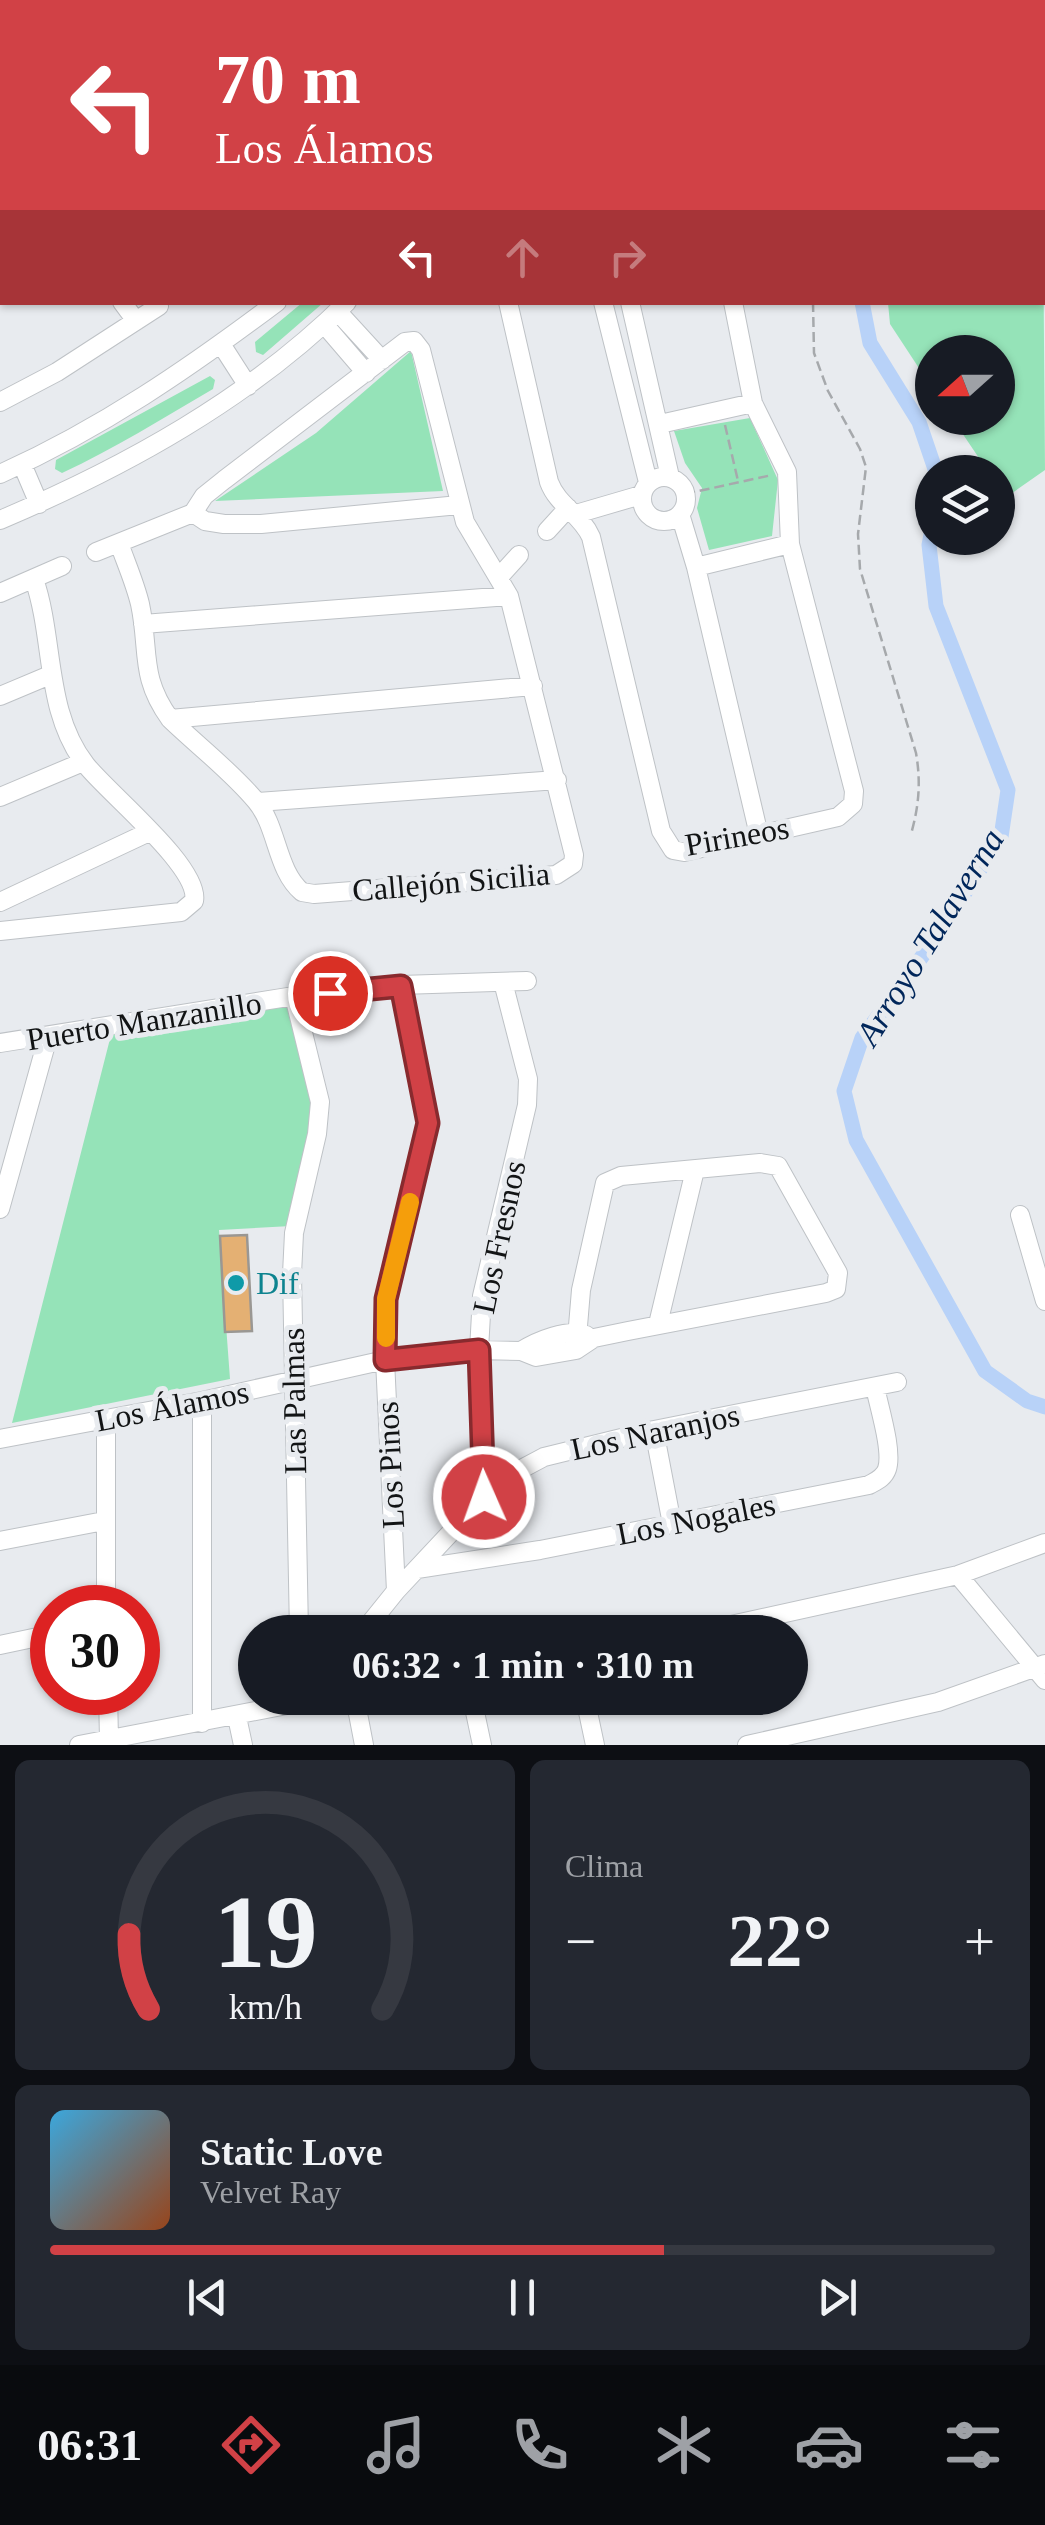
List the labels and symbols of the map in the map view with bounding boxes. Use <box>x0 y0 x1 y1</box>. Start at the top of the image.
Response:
north arrow <box>915 335 1015 435</box>
street label: Pirineos <box>682 809 792 863</box>
water label: Arroyo Talaverna <box>847 822 1012 1054</box>
street label: Callejón Sicilia <box>351 855 551 909</box>
pin <box>288 951 373 1036</box>
street label: Puerto Manzanillo <box>24 985 264 1057</box>
street label: Los Fresnos <box>465 1157 533 1317</box>
place label: Dif <box>256 1265 299 1301</box>
marker: Dif <box>225 1272 247 1294</box>
street label: Las Palmas <box>275 1327 313 1475</box>
street label: Los Álamos <box>92 1373 252 1439</box>
street label: Los Naranjos <box>567 1397 743 1467</box>
street label: Los Pinos <box>369 1401 411 1529</box>
position arrow <box>432 1445 536 1549</box>
street label: Los Nogales <box>614 1486 778 1552</box>
speed limit sign: 30 <box>30 1585 160 1715</box>

